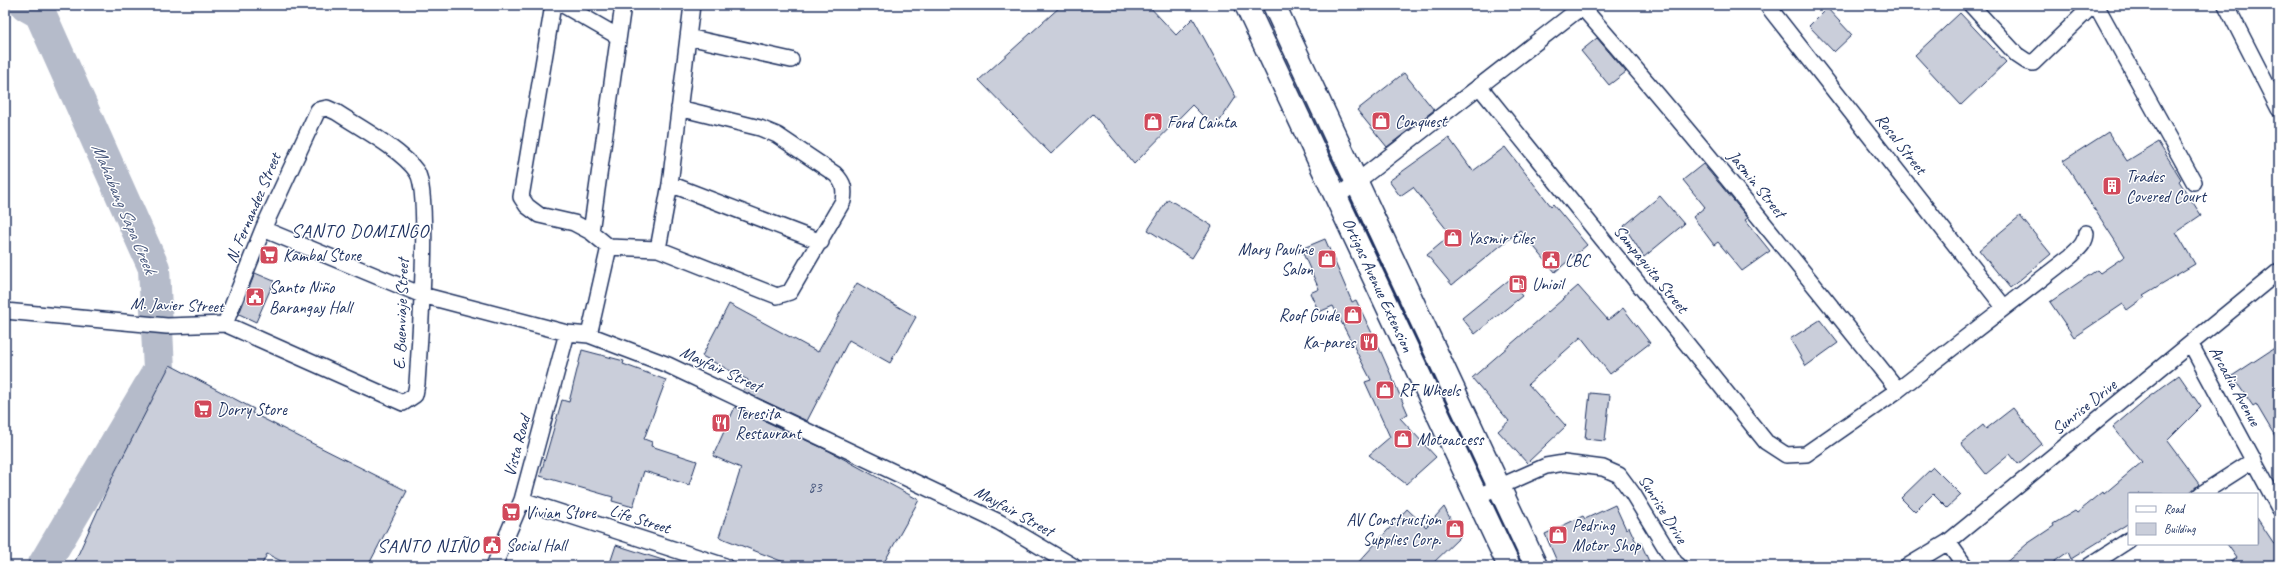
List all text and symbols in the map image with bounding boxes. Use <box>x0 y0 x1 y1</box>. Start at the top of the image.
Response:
street label: Rosal Street <box>1871 109 1933 180</box>
shop icon: Conquest <box>1370 110 1392 132</box>
shop icon: Ford Cainta <box>1142 111 1164 133</box>
place label: Conquest <box>1395 111 1449 132</box>
place label: Ford Cainta <box>1167 112 1238 133</box>
water label: Mahabang Sapa Creek <box>87 140 163 279</box>
street label: Jasmin Street <box>1723 145 1792 224</box>
street label: N. Fernandez Street <box>220 148 286 266</box>
place label: Trades Covered Court <box>2126 166 2208 207</box>
building icon: Trades Covered Court <box>2101 175 2123 197</box>
street label: Ortigas Avenue Extension <box>1338 214 1418 356</box>
district label: SANTO DOMINGO <box>291 219 431 243</box>
street label: Sampaguita Street <box>1609 221 1694 319</box>
shop icon: Yasmir tiles <box>1442 227 1464 249</box>
place label: Yasmir tiles <box>1467 228 1537 249</box>
place label: Mary Pauline Salon <box>1238 239 1314 280</box>
supermarket icon: Kambal Store <box>258 244 280 266</box>
place label: Kambal Store <box>283 245 362 266</box>
shop icon: Mary Pauline Salon <box>1316 248 1338 270</box>
public building icon: LBC <box>1540 249 1562 271</box>
place label: LBC <box>1565 250 1591 271</box>
street label: E. Buenviaje Street <box>389 256 414 370</box>
fuel station icon: Unioil <box>1507 273 1529 295</box>
place label: Unioil <box>1532 274 1566 295</box>
place label: Santo Niño Barangay Hall <box>269 277 355 318</box>
public building icon: Santo Niño Barangay Hall <box>244 286 266 308</box>
street label: M. Javier Street <box>130 293 226 317</box>
shop icon: Roof Guide <box>1342 304 1364 326</box>
place label: Roof Guide <box>1279 305 1340 326</box>
restaurant icon: Ka-pares <box>1358 331 1380 353</box>
place label: Ka-pares <box>1303 332 1357 353</box>
street label: Mayfair Street <box>677 341 767 398</box>
street label: Arcadia Avenue <box>2205 342 2266 431</box>
street label: Sunrise Drive <box>2047 374 2122 439</box>
shop icon: RF Wheels <box>1374 379 1396 401</box>
place label: RF Wheels <box>1399 380 1462 401</box>
supermarket icon: Dorry Store <box>192 398 214 420</box>
place label: Dorry Store <box>217 399 288 420</box>
place label: Teresita Restaurant <box>735 403 803 444</box>
street label: Vista Road <box>499 411 536 479</box>
restaurant icon: Teresita Restaurant <box>710 412 732 434</box>
shop icon: Motoaccess <box>1392 428 1414 450</box>
place label: Motoaccess <box>1417 429 1484 450</box>
street label: Sunrise Drive <box>1634 471 1693 549</box>
house number: 83 <box>808 478 823 497</box>
street label: Mayfair Street <box>971 481 1059 542</box>
legend <box>2128 493 2258 545</box>
street label: Life Street <box>607 499 675 539</box>
supermarket icon: Vivian Store <box>500 501 522 523</box>
text: Road <box>2164 501 2186 517</box>
place label: Vivian Store <box>525 502 597 523</box>
place label: AV Construction Supplies Corp. <box>1347 509 1442 550</box>
place label: Pedring Motor Shop <box>1572 515 1642 556</box>
shop icon: AV Construction Supplies Corp. <box>1444 518 1466 540</box>
text: Building <box>2164 521 2196 537</box>
shop icon: Pedring Motor Shop <box>1547 524 1569 546</box>
district label: SANTO NIÑO <box>377 534 481 558</box>
public building icon: Social Hall <box>481 534 503 556</box>
place label: Social Hall <box>506 535 569 556</box>

